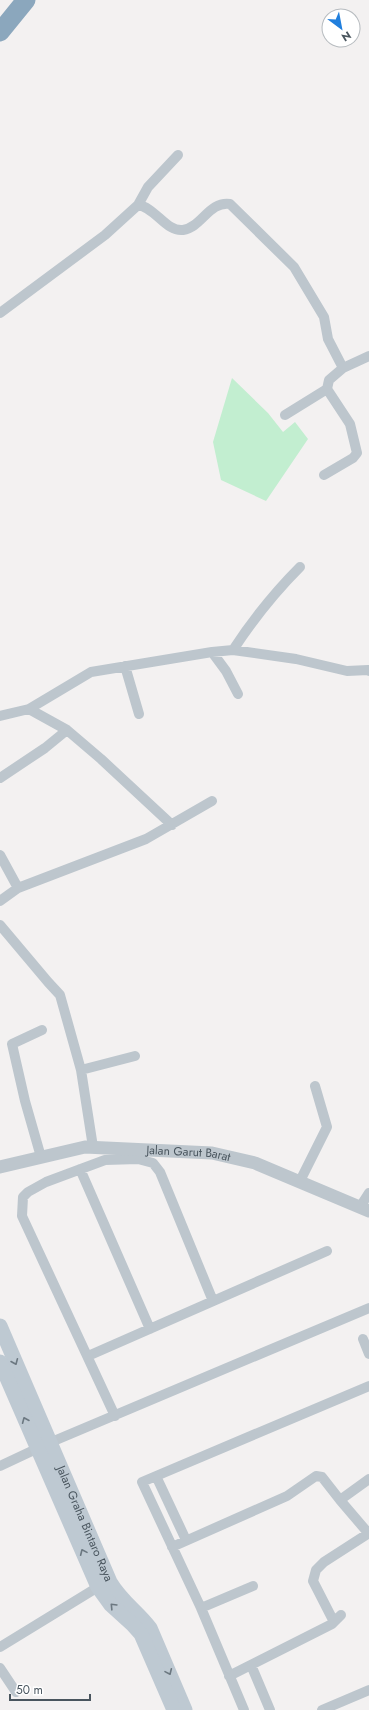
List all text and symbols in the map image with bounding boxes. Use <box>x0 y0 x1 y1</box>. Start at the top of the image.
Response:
north arrow <box>321 8 361 48</box>
text: N <box>338 27 354 46</box>
street label: Jalan Garut Barat <box>144 1141 232 1166</box>
one-way arrow <box>10 1358 18 1366</box>
one-way arrow <box>21 1416 29 1423</box>
street label: Jalan Graha Bintaro Raya <box>51 1461 118 1584</box>
one-way arrow <box>79 1548 87 1555</box>
one-way arrow <box>110 1603 118 1611</box>
one-way arrow <box>164 1667 172 1675</box>
scale bar <box>10 1676 90 1702</box>
text: 50 m <box>16 1681 43 1699</box>

